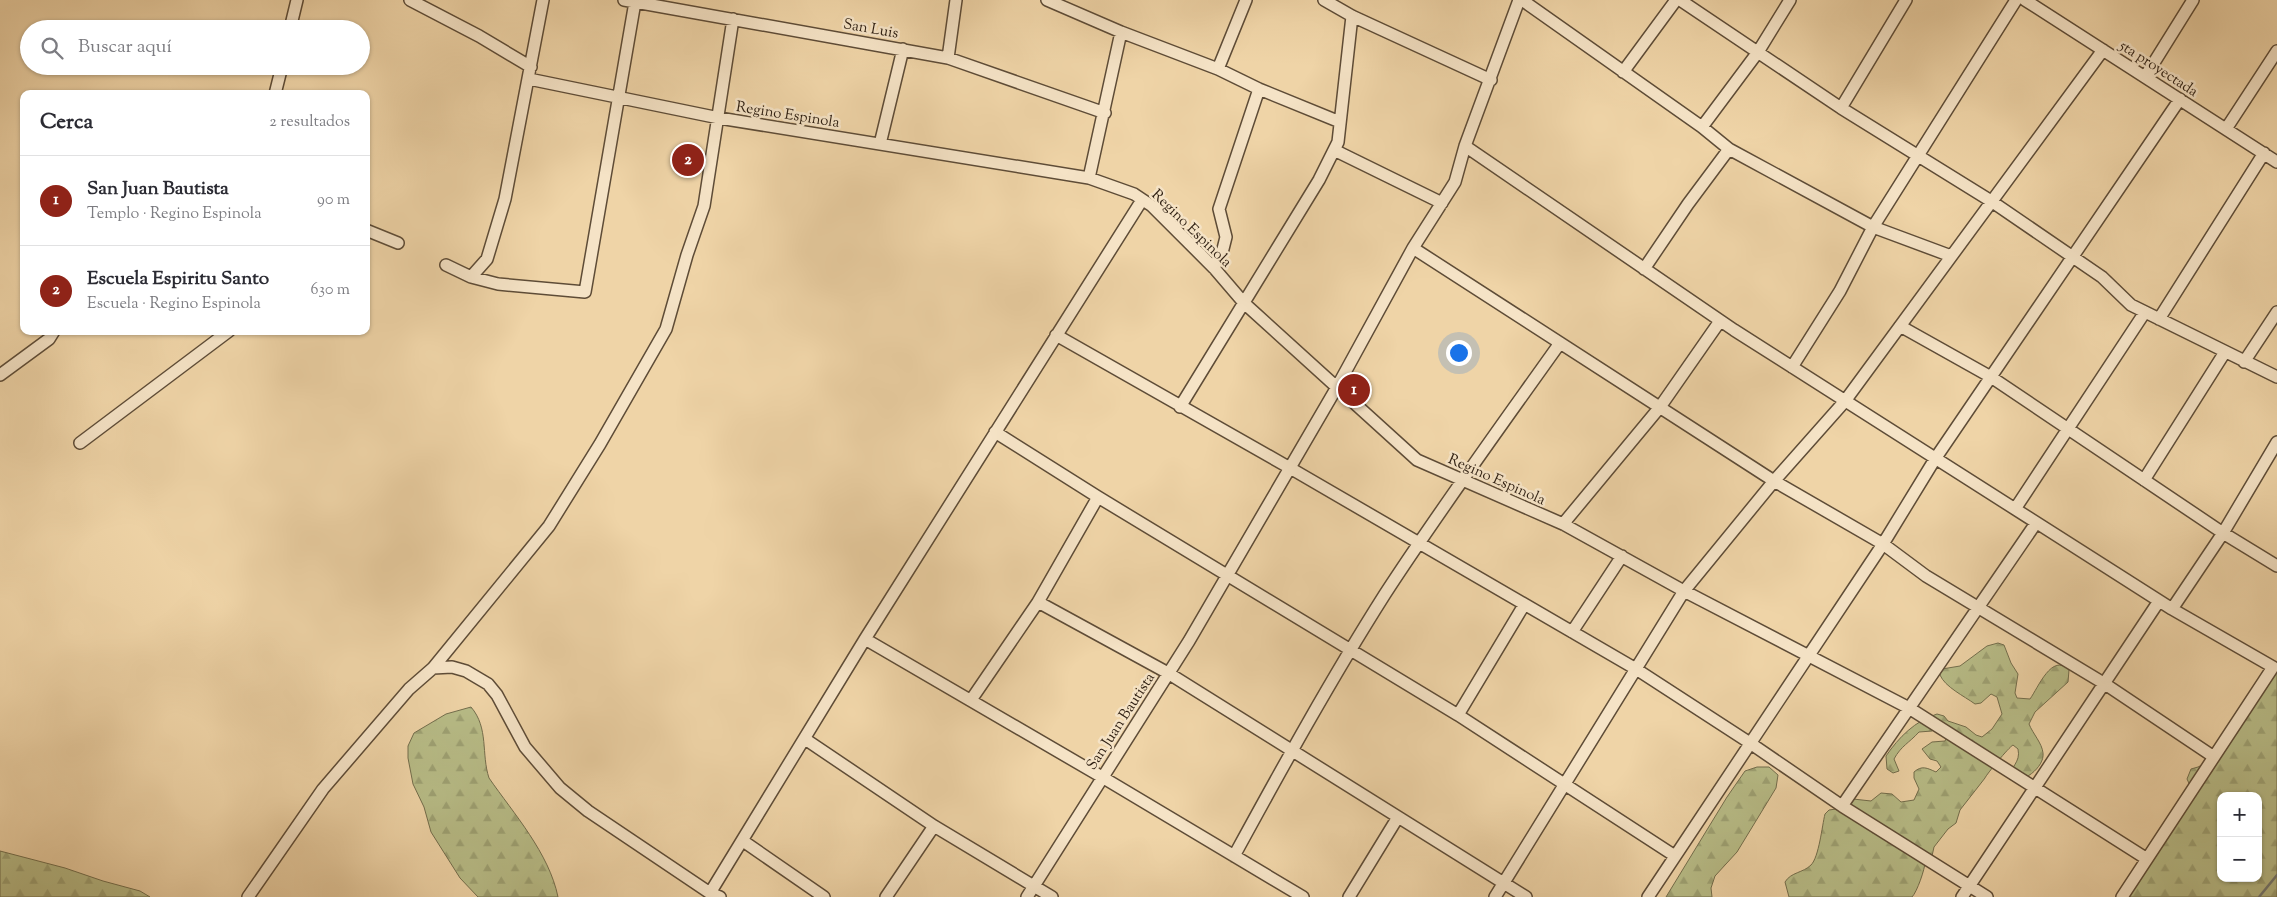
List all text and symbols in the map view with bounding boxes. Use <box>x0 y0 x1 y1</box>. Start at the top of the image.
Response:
street label: San Luis <box>841 14 900 45</box>
search box <box>20 20 370 75</box>
icon: search <box>38 34 66 62</box>
text: Buscar aquí <box>78 34 172 61</box>
street label: 5ta proyectada <box>2114 35 2202 103</box>
street label: Regino Espinola <box>735 97 841 134</box>
text: Cerca <box>40 108 93 138</box>
text: 2 resultados <box>269 111 350 134</box>
pin: 2 <box>672 141 704 179</box>
text: San Juan Bautista <box>87 176 229 203</box>
street label: Regino Espinola <box>1146 185 1236 273</box>
text: 1 <box>53 189 59 212</box>
text: 90 m <box>317 189 350 212</box>
text: Templo · Regino Espinola <box>87 203 262 226</box>
text: Escuela Espiritu Santo <box>87 266 269 293</box>
text: 2 <box>52 279 60 302</box>
text: 630 m <box>311 279 350 302</box>
text: Escuela · Regino Espinola <box>87 293 261 316</box>
your location <box>1446 340 1472 366</box>
pin: 1 <box>1338 371 1370 409</box>
street label: Regino Espinola <box>1444 450 1548 511</box>
street label: San Juan Bautista <box>1082 669 1161 775</box>
map controls <box>2217 792 2262 882</box>
button: + <box>2217 792 2262 837</box>
button: − <box>2217 837 2262 882</box>

